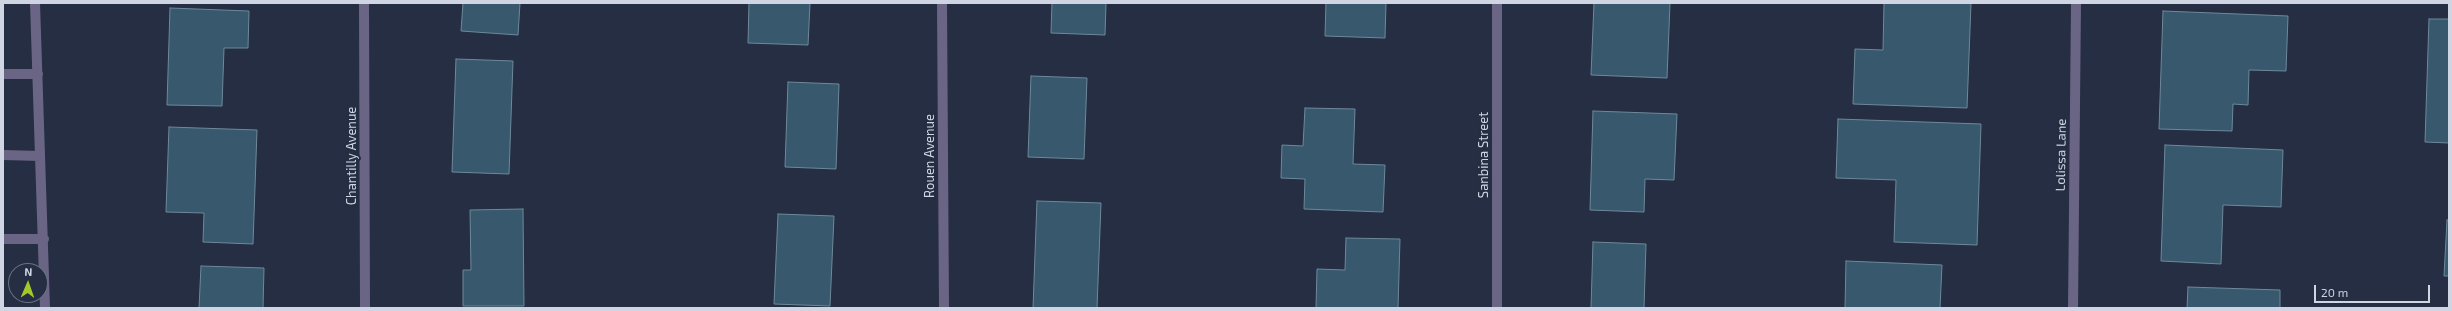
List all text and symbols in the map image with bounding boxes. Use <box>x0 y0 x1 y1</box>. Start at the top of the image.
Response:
street label: Chantilly Avenue <box>344 107 360 205</box>
street label: Sanbina Street <box>1476 112 1492 198</box>
street label: Rouen Avenue <box>922 114 938 198</box>
street label: Lolissa Lane <box>2053 119 2069 191</box>
north arrow <box>8 263 48 303</box>
text: N <box>24 265 33 278</box>
scale bar <box>2316 277 2432 303</box>
text: 20 m <box>2321 285 2348 299</box>

